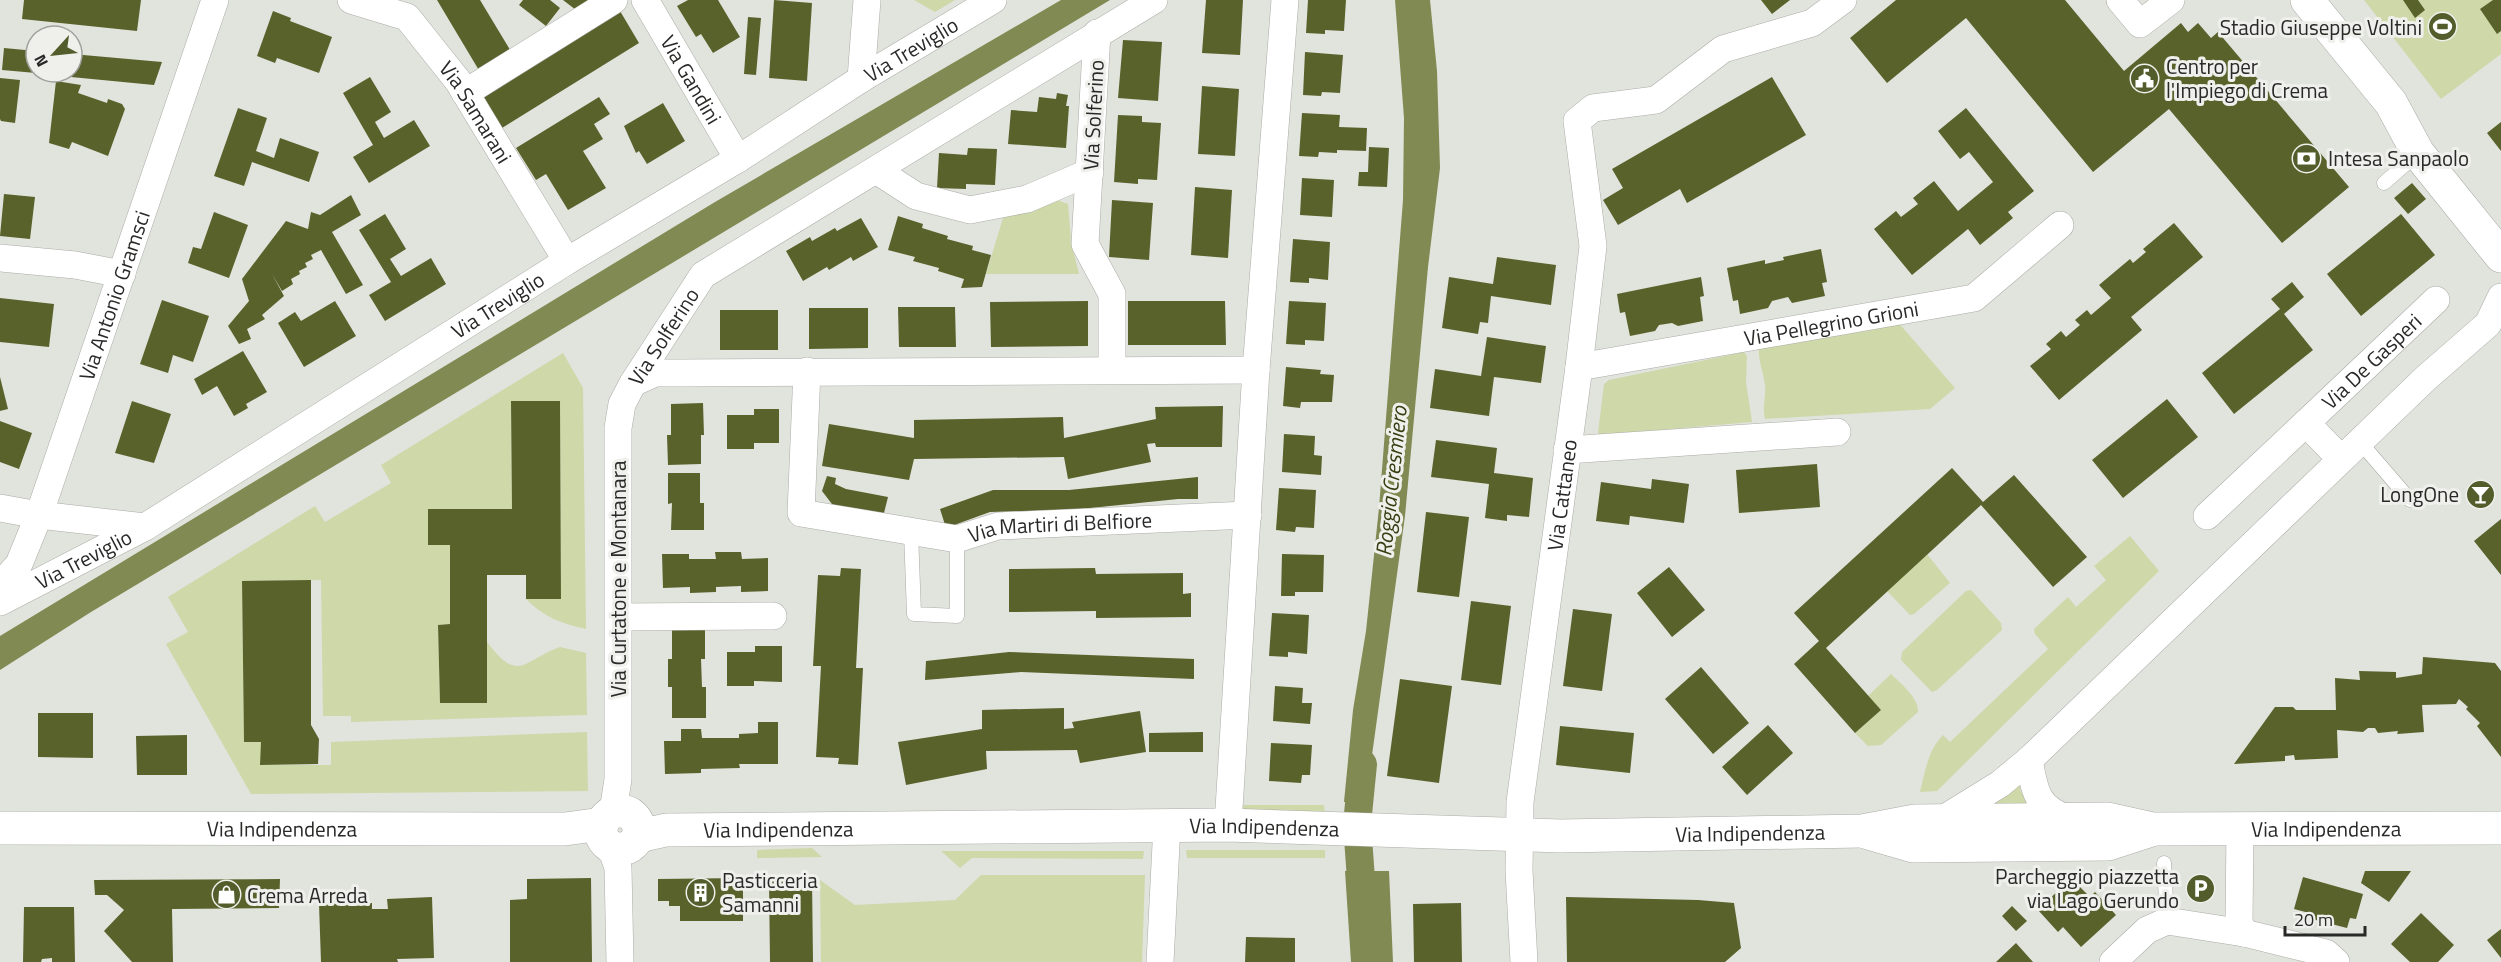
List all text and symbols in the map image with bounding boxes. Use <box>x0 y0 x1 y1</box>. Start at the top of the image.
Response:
street label: Via Treviglio <box>858 9 964 90</box>
place label: Stadio Giuseppe Voltini <box>2220 11 2422 43</box>
sports icon: Stadio Giuseppe Voltini <box>2427 11 2459 43</box>
north arrow <box>24 24 84 84</box>
street label: Via Gandini <box>653 29 730 130</box>
text: N <box>27 50 54 71</box>
place label: Centro per l'Impiego di Crema <box>2166 50 2329 106</box>
street label: Via Samarani <box>432 54 520 169</box>
street label: Via Solferino <box>1074 59 1112 171</box>
public building icon: Centro per l'Impiego di Crema <box>2129 62 2161 94</box>
bank icon: Intesa Sanpaolo <box>2291 142 2323 174</box>
place label: Intesa Sanpaolo <box>2328 142 2469 174</box>
street label: Via Antonio Gramsci <box>70 206 158 385</box>
street label: Via Treviglio <box>445 263 550 346</box>
street label: Via Solferino <box>620 281 707 392</box>
street label: Via Pellegrino Grioni <box>1741 292 1921 354</box>
street label: Via De Gasperi <box>2314 306 2429 417</box>
water label: Roggia Cresmiero <box>1366 403 1416 558</box>
street label: Via Cattaneo <box>1538 437 1585 553</box>
street label: Via Curtatone e Montanara <box>602 460 634 697</box>
place label: LongOne <box>2380 478 2459 510</box>
bar icon: LongOne <box>2464 478 2496 510</box>
street label: Via Martiri di Belfiore <box>964 503 1153 551</box>
street label: Via Treviglio <box>30 521 137 597</box>
street label: Via Indipendenza <box>1189 809 1340 845</box>
street label: Via Indipendenza <box>207 812 358 845</box>
street label: Via Indipendenza <box>703 812 854 846</box>
street label: Via Indipendenza <box>2251 812 2402 845</box>
street label: Via Indipendenza <box>1675 816 1826 850</box>
place label: Parcheggio piazzetta via Lago Gerundo <box>1995 860 2179 916</box>
place label: Pasticceria Samanni <box>722 864 818 920</box>
parking icon: Parcheggio piazzetta via Lago Gerundo <box>2184 872 2216 904</box>
building icon: Pasticceria Samanni <box>685 876 717 908</box>
shop icon: Crema Arreda <box>210 879 242 911</box>
place label: Crema Arreda <box>247 879 368 911</box>
scale bar <box>2285 899 2364 937</box>
text: 20 m <box>2294 906 2333 933</box>

